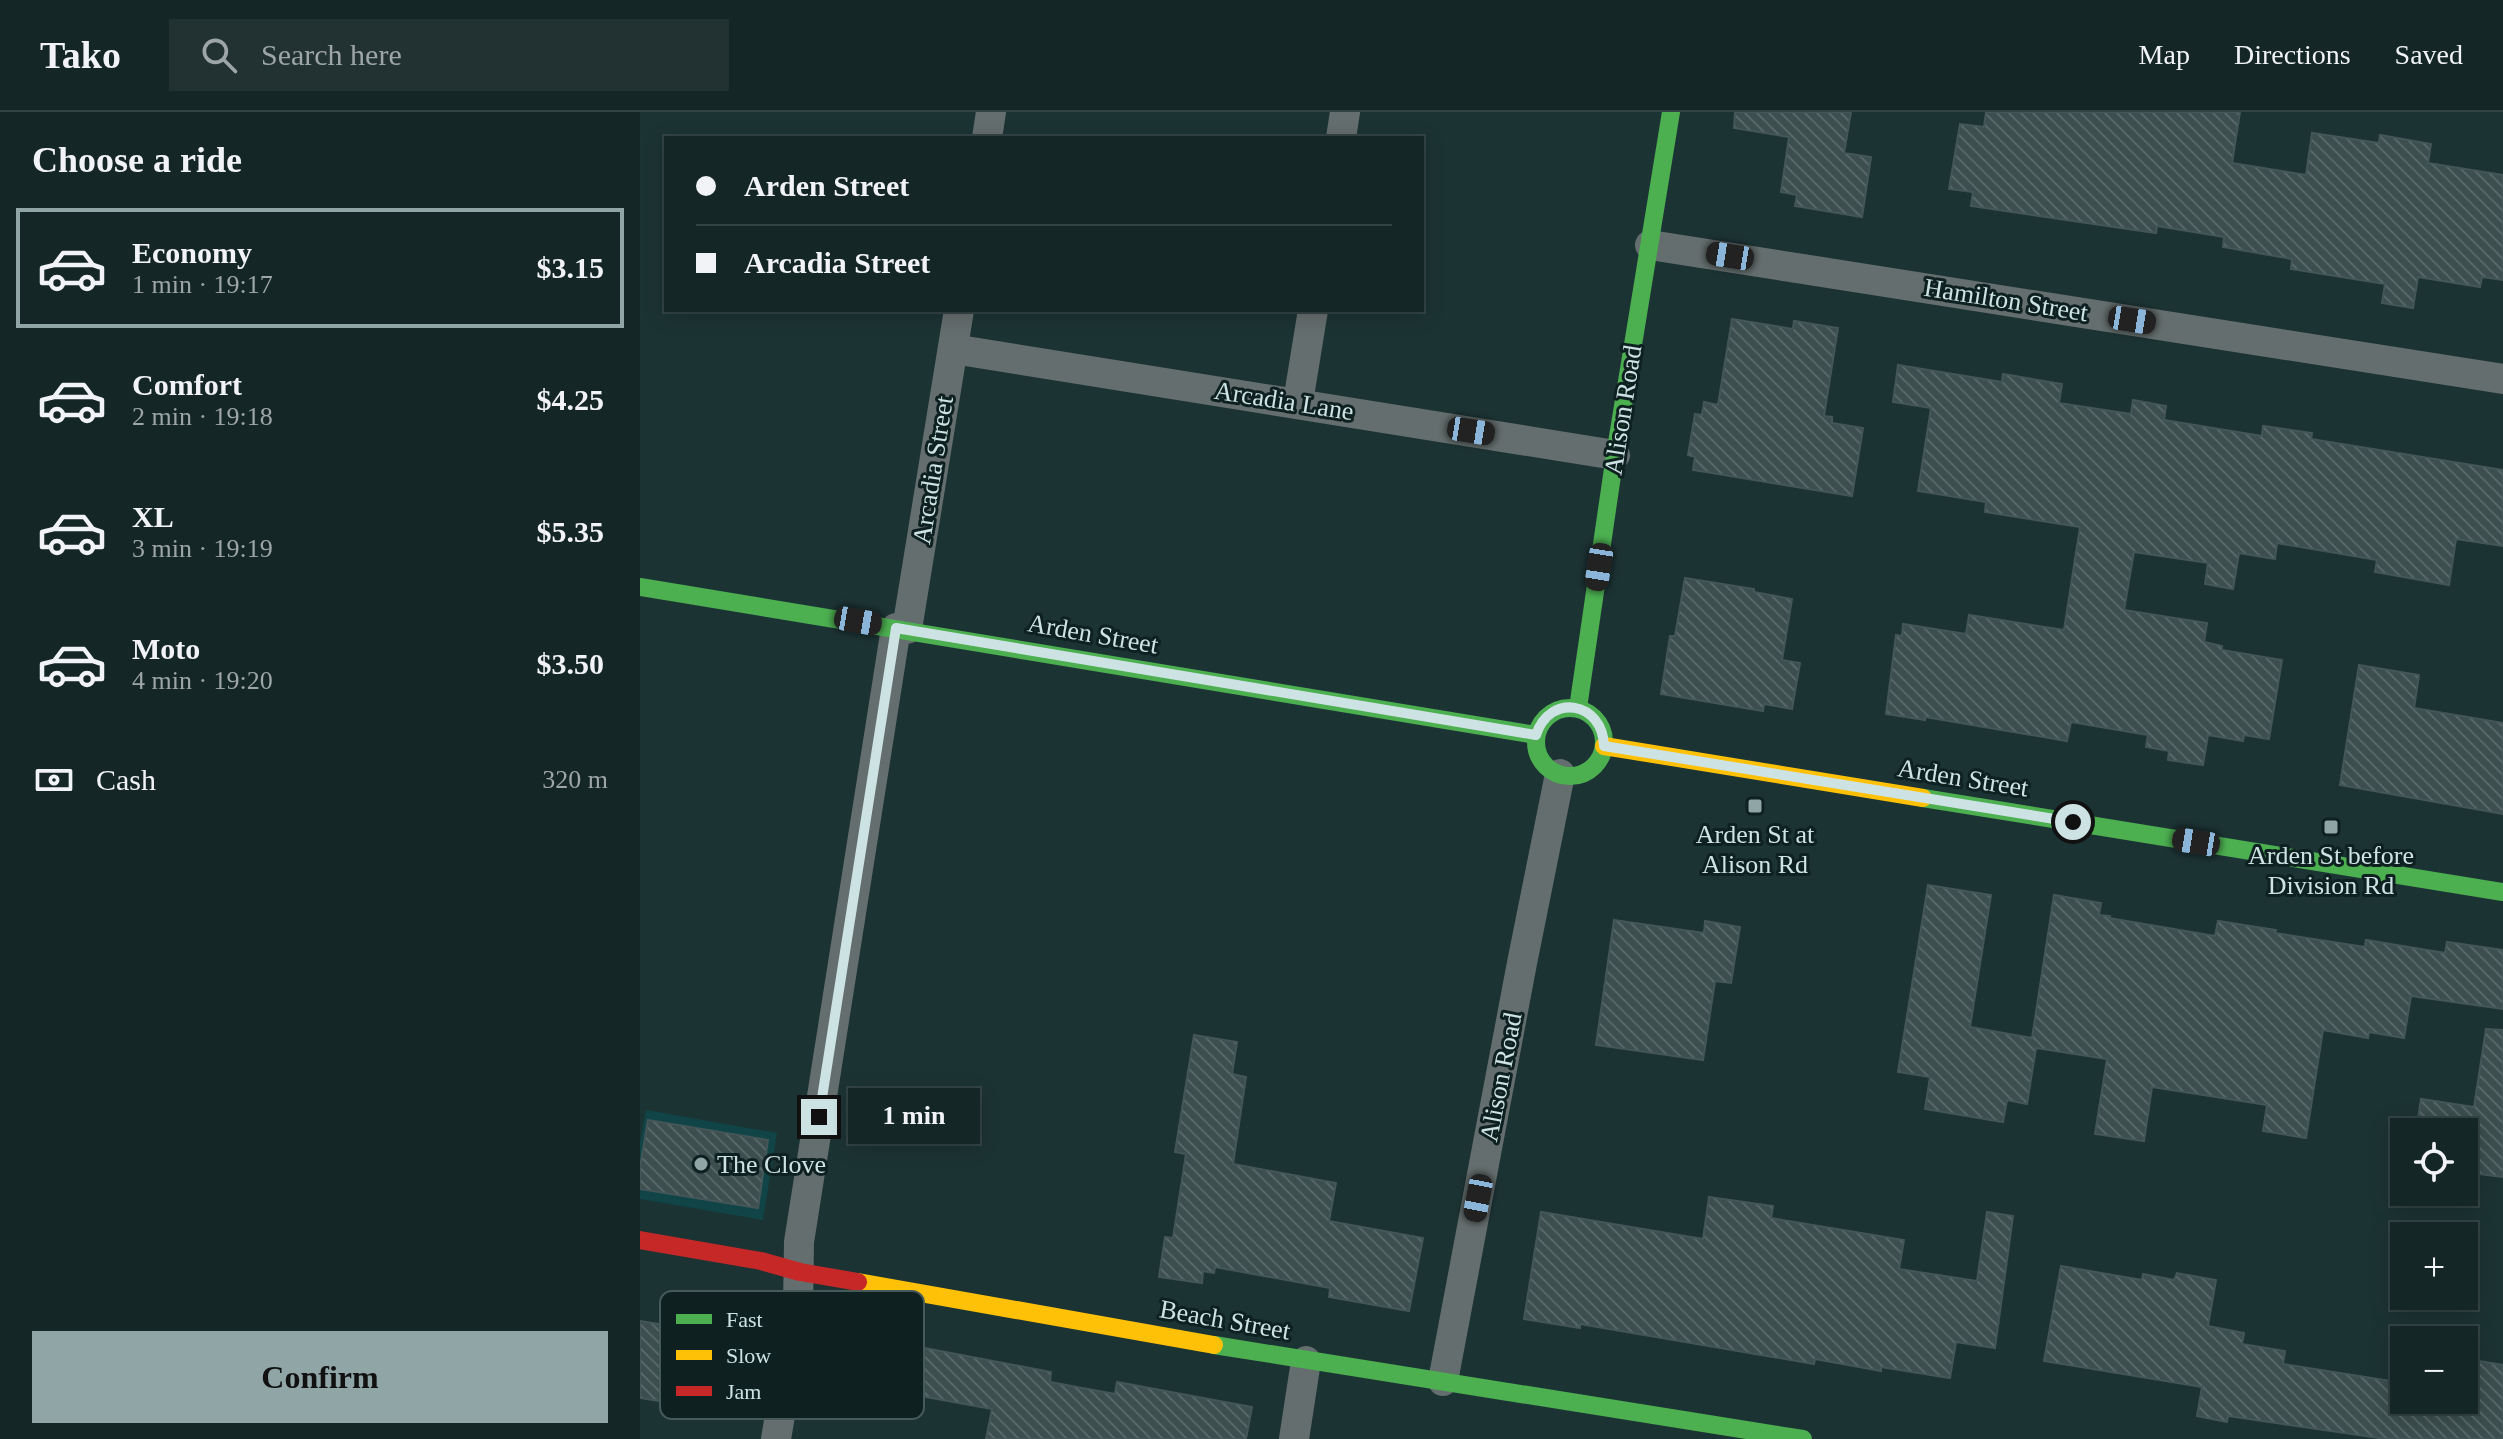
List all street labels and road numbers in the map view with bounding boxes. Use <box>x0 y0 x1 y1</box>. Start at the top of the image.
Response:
street label: Hamilton Street <box>1922 273 2091 327</box>
street label: Alison Road <box>1598 343 1648 477</box>
street label: Arcadia Lane <box>1212 376 1356 426</box>
street label: Arcadia Street <box>907 393 959 546</box>
street label: Arden Street <box>1025 608 1161 660</box>
street label: Arden Street <box>1895 753 2031 803</box>
street label: Alison Road <box>1474 1010 1528 1144</box>
street label: Beach Street <box>1157 1294 1293 1346</box>

